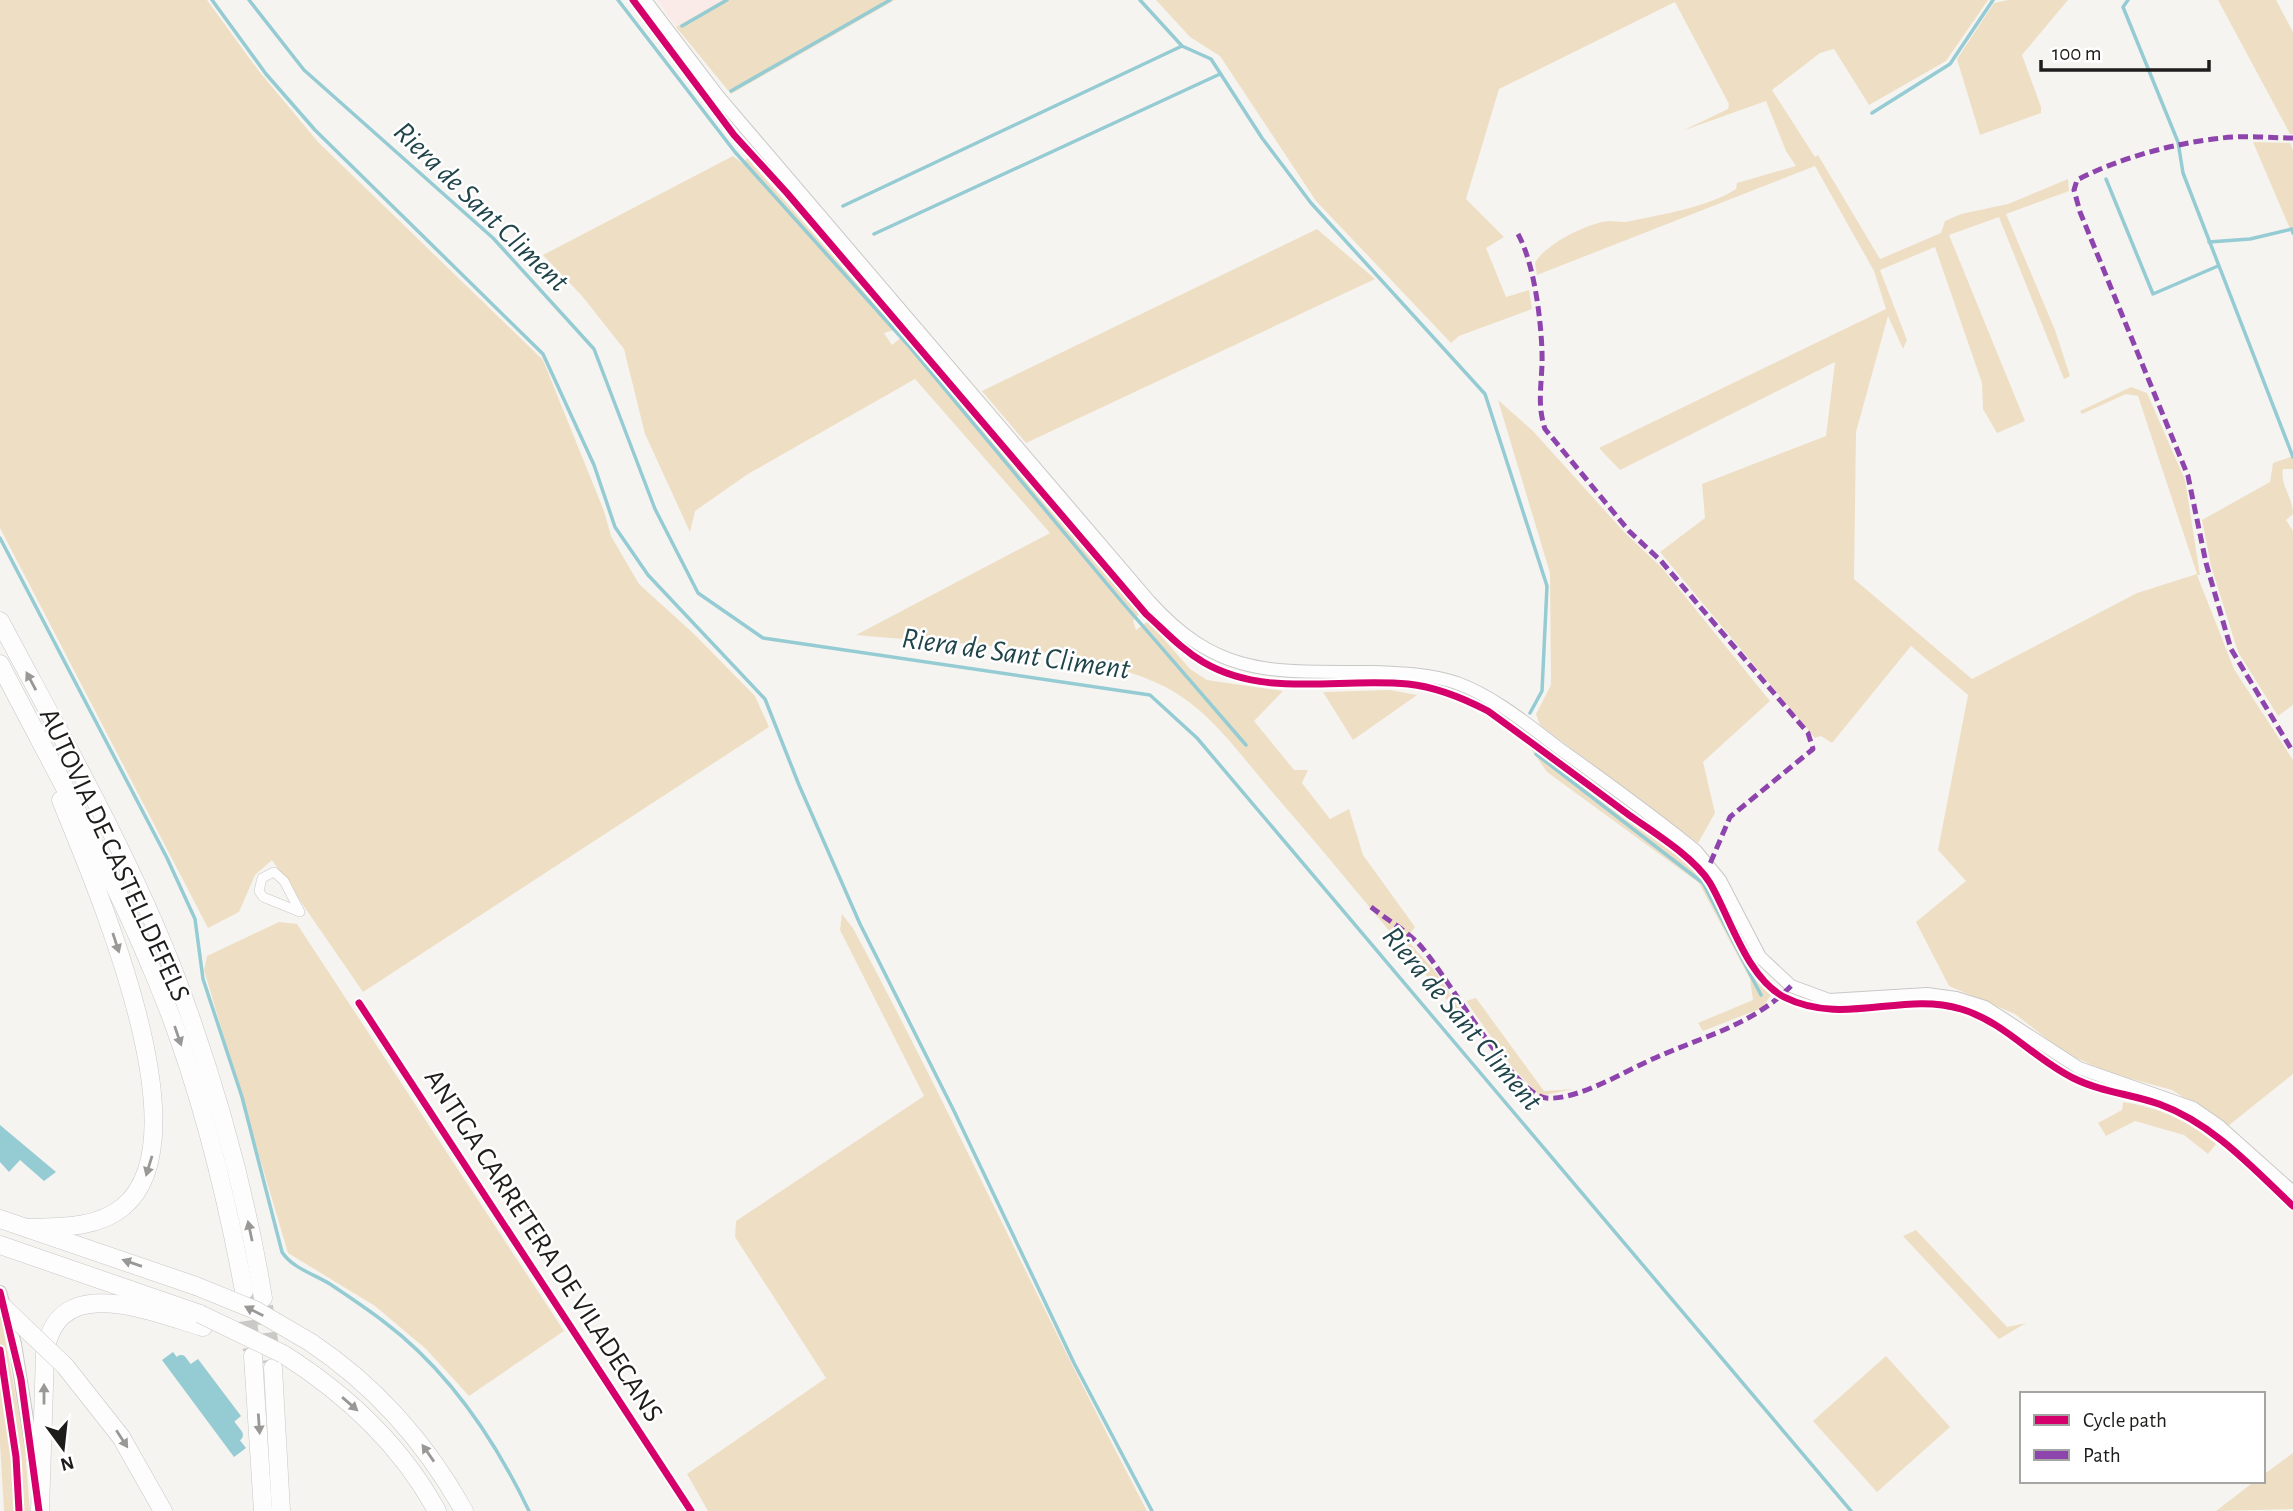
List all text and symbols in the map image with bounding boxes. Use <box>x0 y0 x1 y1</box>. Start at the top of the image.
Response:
scale bar <box>2041 28 2209 72</box>
text: 100 m <box>2052 43 2102 64</box>
water label: Riera de Sant Climent <box>388 116 574 298</box>
water label: Riera de Sant Climent <box>900 623 1132 685</box>
one-way arrow <box>26 671 37 691</box>
street label: AUTOVIA DE CASTELLDEFELS <box>34 704 194 1006</box>
water label: Riera de Sant Climent <box>1377 921 1548 1117</box>
one-way arrow <box>111 933 122 954</box>
one-way arrow <box>173 1026 184 1047</box>
street label: ANTIGA CARRETERA DE VILADECANS <box>419 1065 667 1427</box>
one-way arrow <box>144 1155 154 1176</box>
one-way arrow <box>245 1220 256 1242</box>
one-way arrow <box>121 1257 142 1268</box>
one-way arrow <box>244 1305 264 1317</box>
one-way arrow <box>38 1383 50 1405</box>
legend <box>2020 1392 2265 1483</box>
one-way arrow <box>341 1396 358 1411</box>
text: Cycle path <box>2083 1410 2167 1431</box>
north arrow <box>28 1413 98 1483</box>
one-way arrow <box>254 1414 265 1436</box>
one-way arrow <box>115 1429 128 1449</box>
one-way arrow <box>421 1444 435 1462</box>
text: Path <box>2083 1445 2121 1466</box>
text: N <box>58 1452 76 1474</box>

